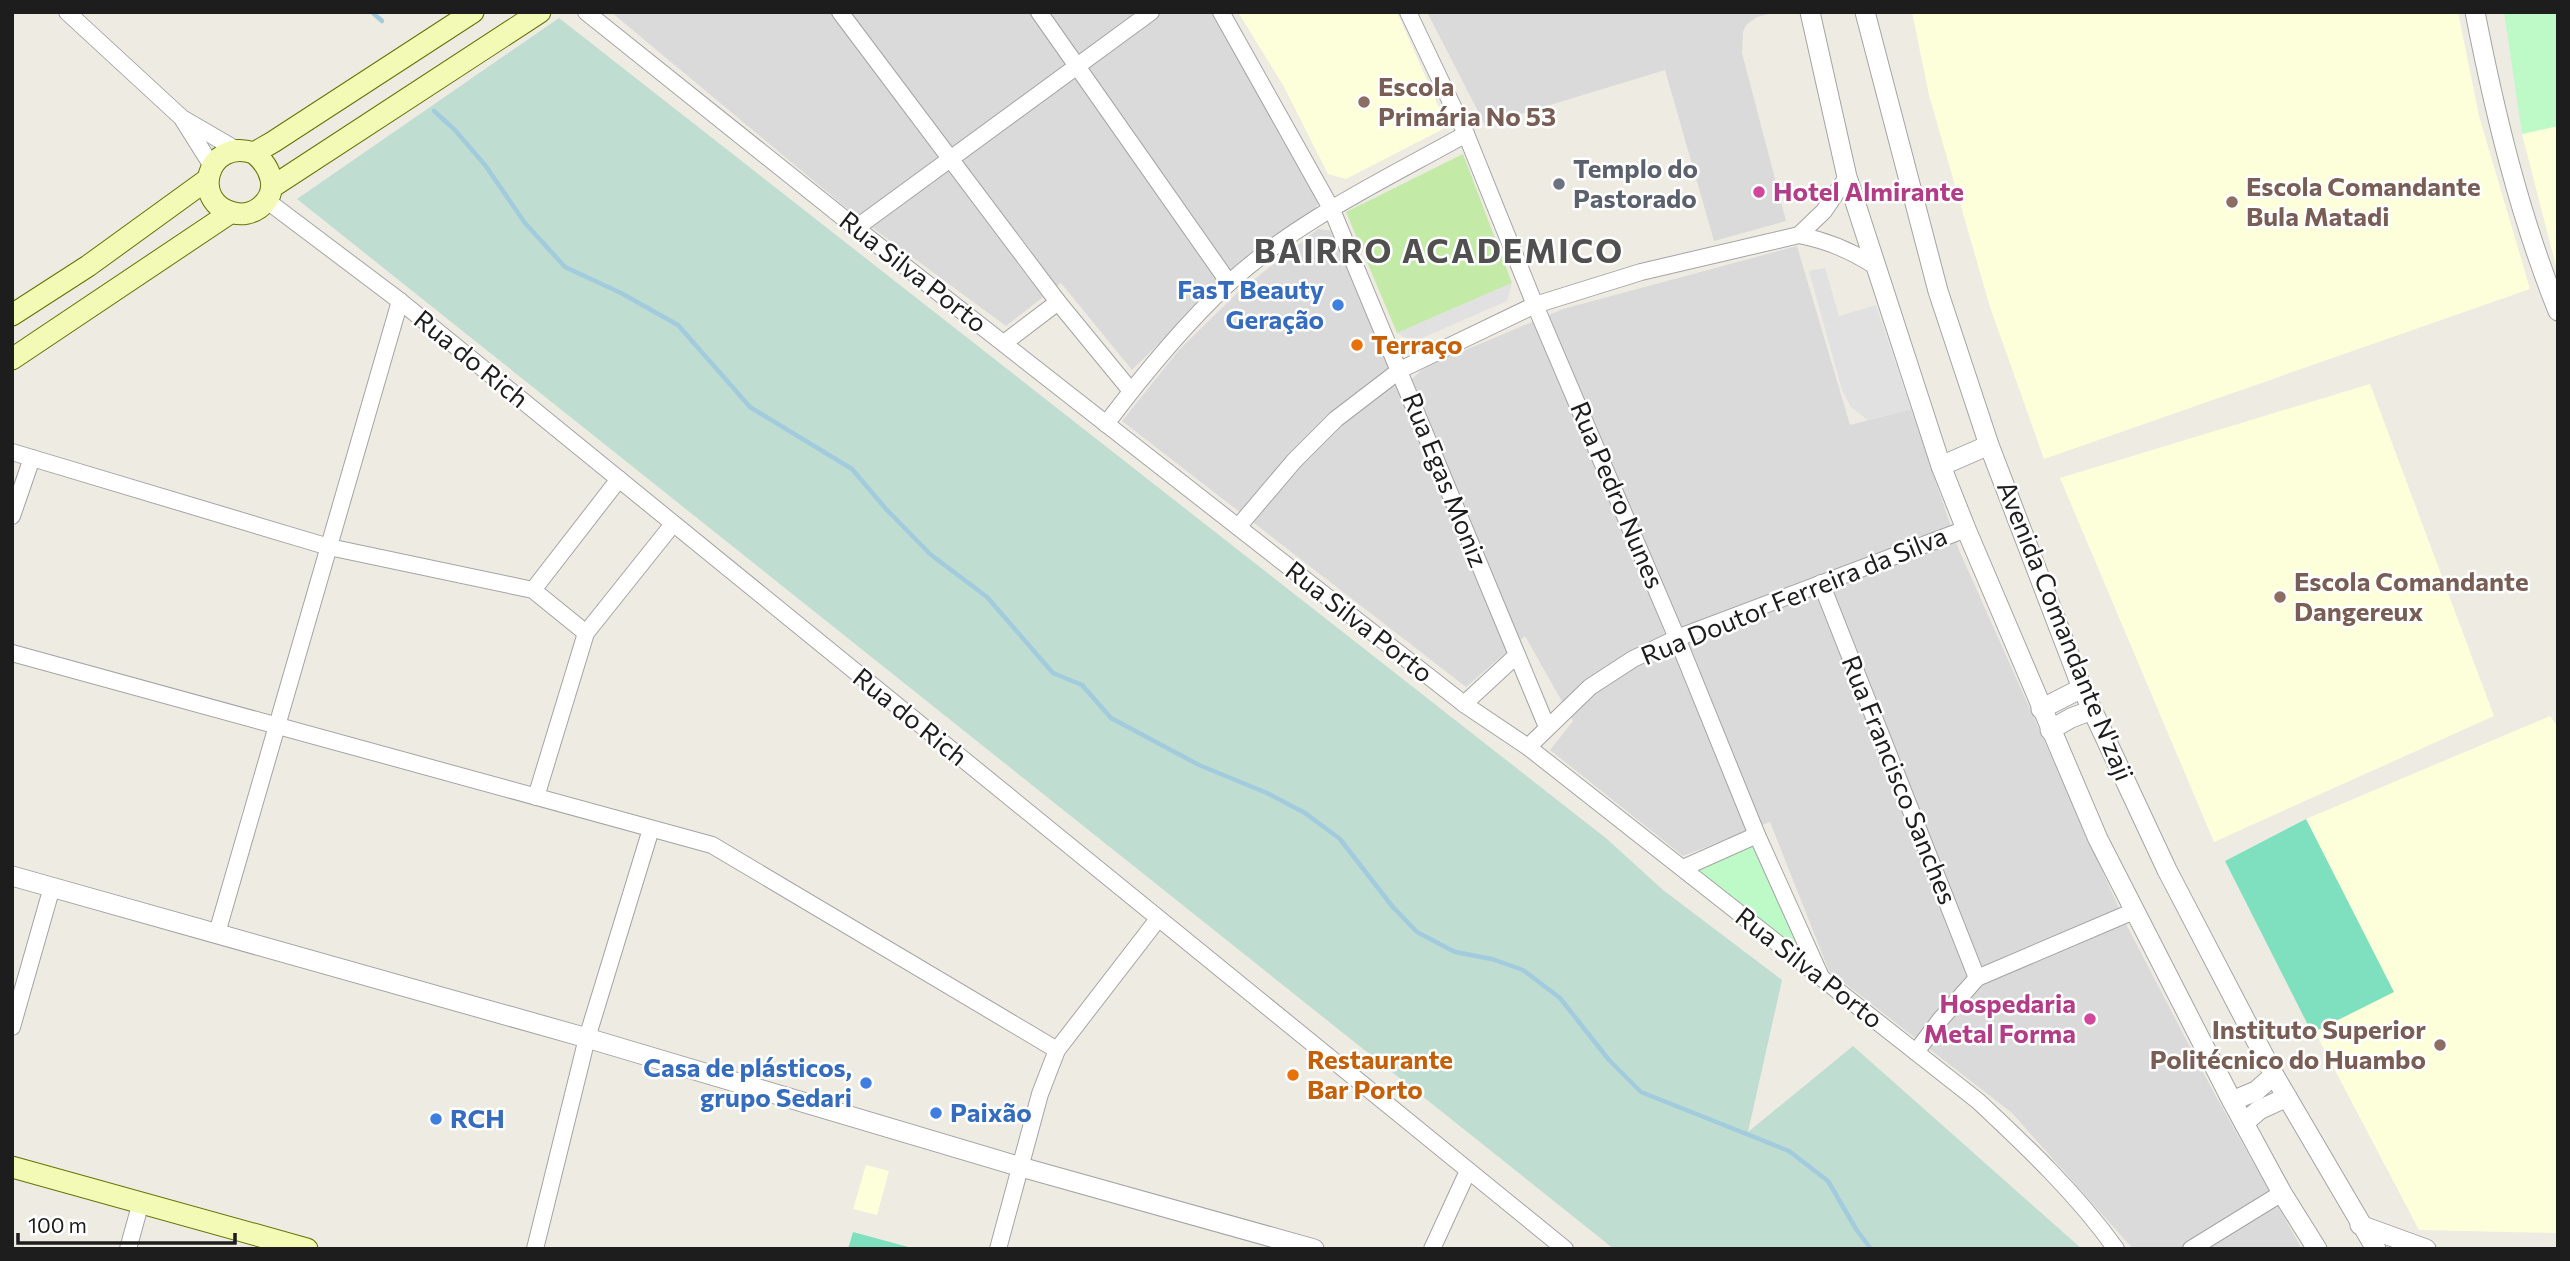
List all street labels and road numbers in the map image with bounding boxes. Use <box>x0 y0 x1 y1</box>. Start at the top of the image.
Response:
street label: Rua Silva Porto <box>834 204 994 338</box>
street label: Rua do Rich <box>409 302 535 413</box>
street label: Rua Egas Moniz <box>1397 388 1495 571</box>
street label: Rua Pedro Nunes <box>1565 396 1672 593</box>
street label: Avenida Comandante N'zaji <box>1992 476 2141 785</box>
street label: Rua Doutor Ferreira da Silva <box>1636 519 1951 670</box>
street label: Rua Silva Porto <box>1280 554 1440 688</box>
street label: Rua Francisco Sanches <box>1836 651 1964 908</box>
street label: Rua do Rich <box>848 660 974 771</box>
street label: Rua Silva Porto <box>1730 900 1890 1034</box>

